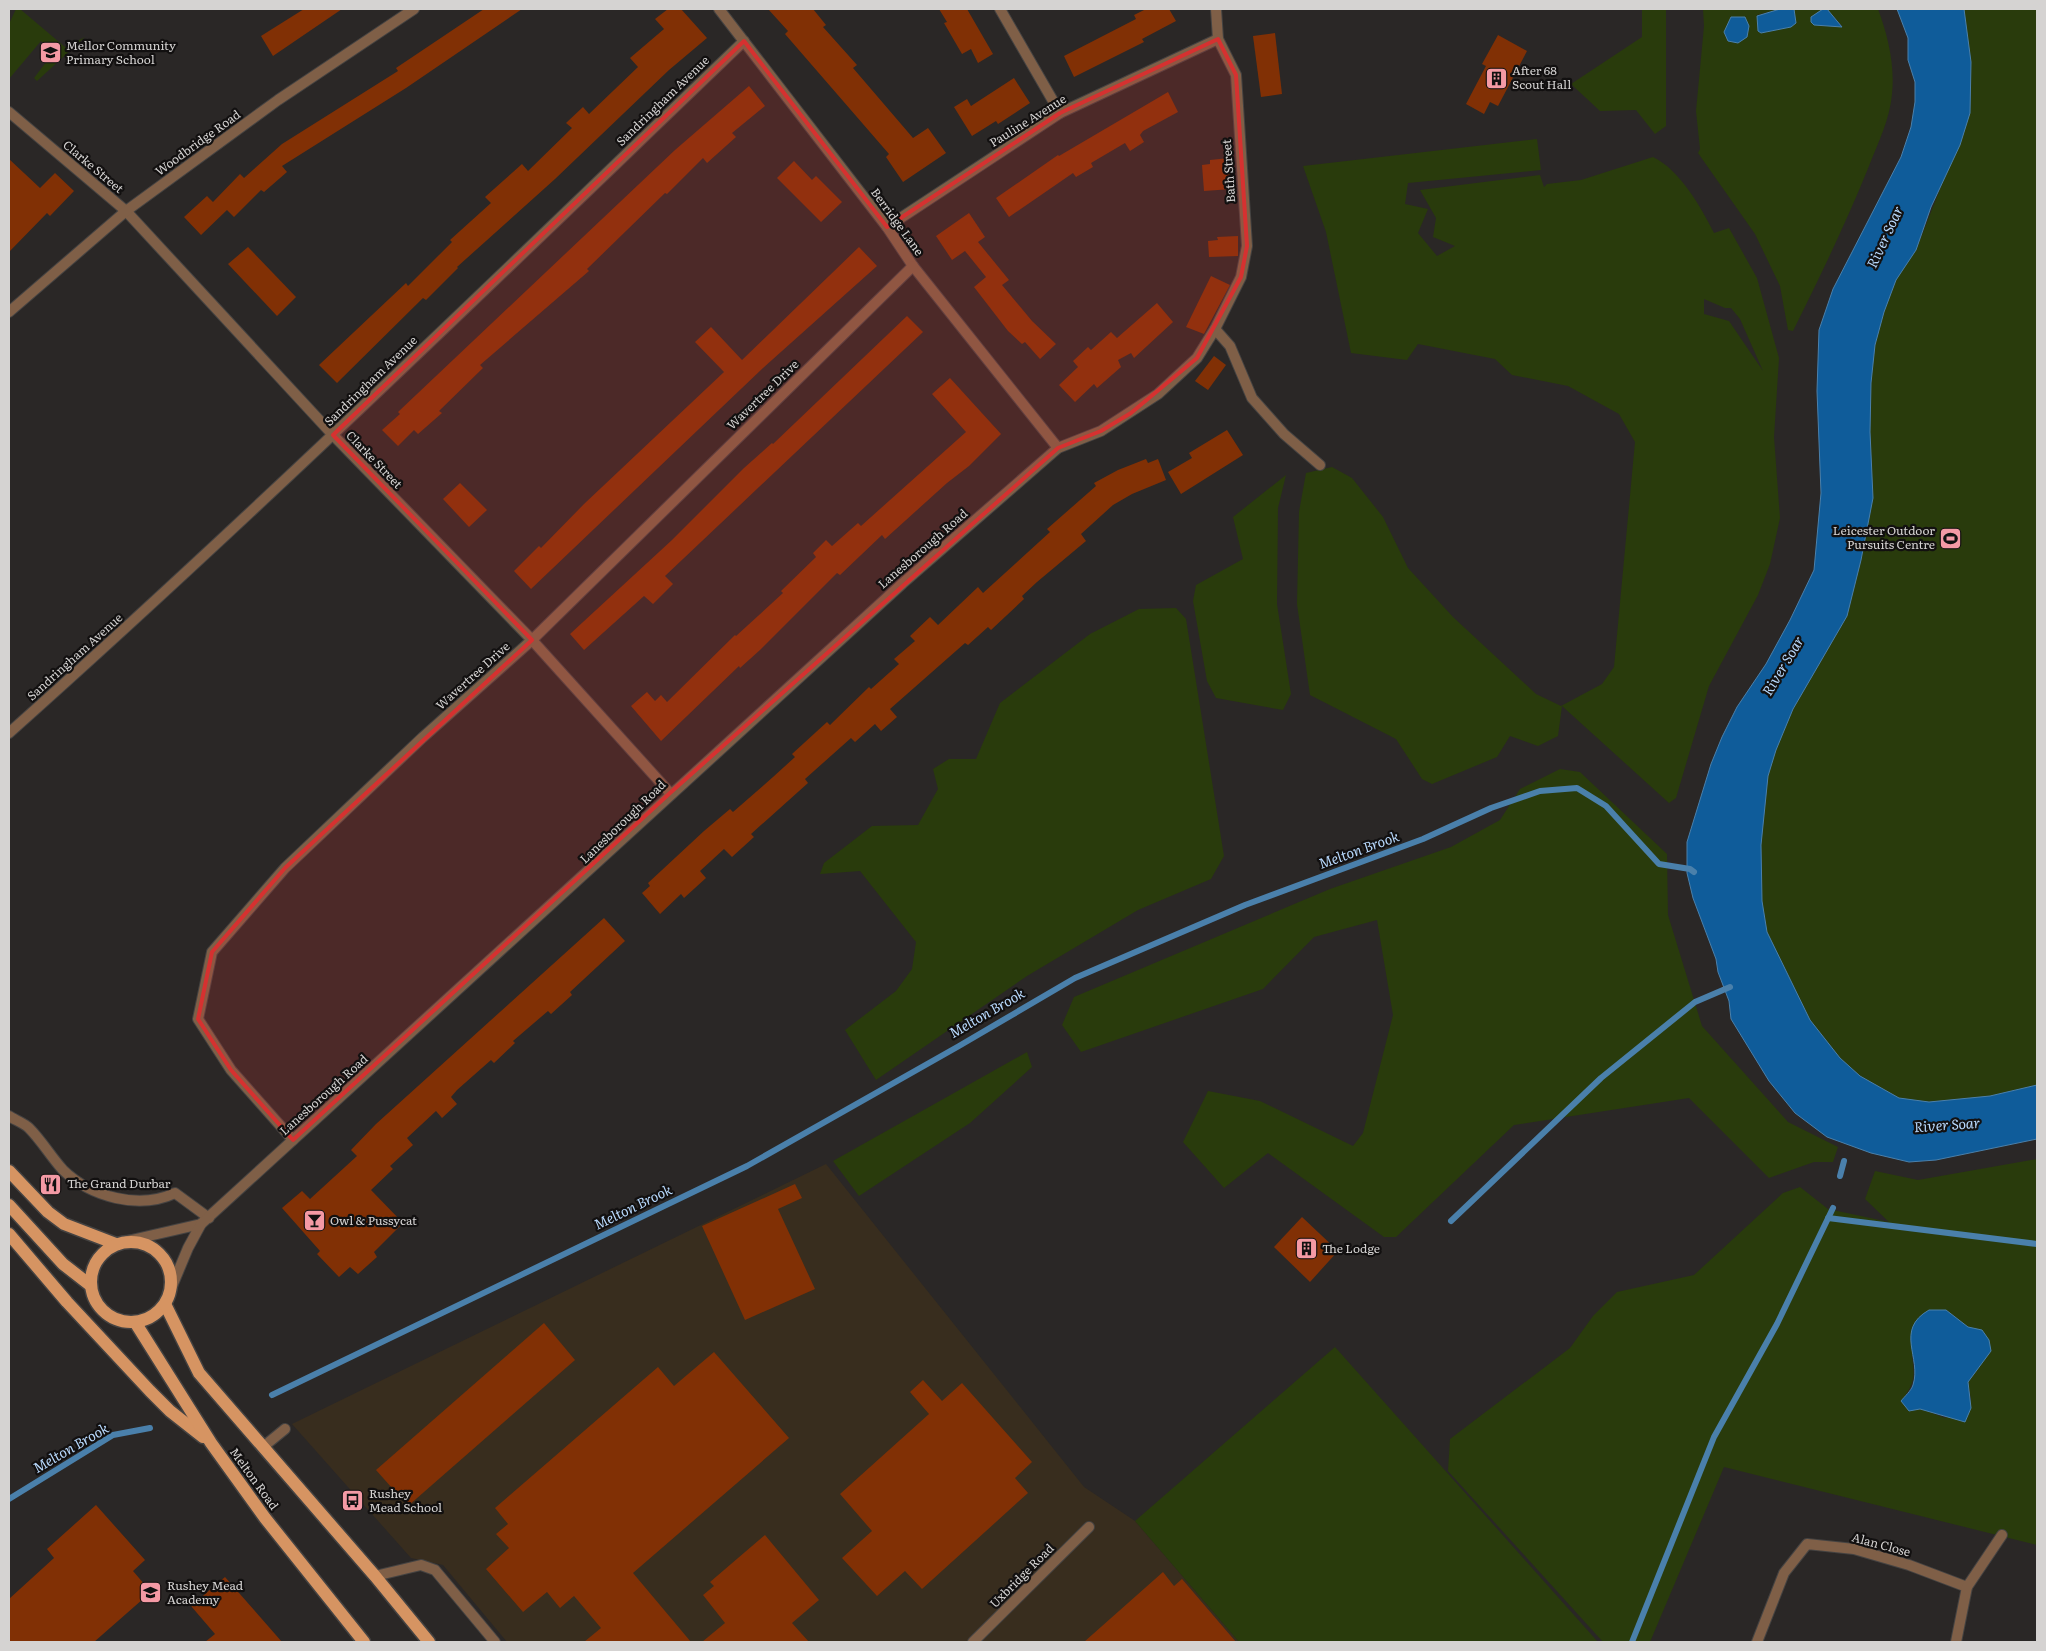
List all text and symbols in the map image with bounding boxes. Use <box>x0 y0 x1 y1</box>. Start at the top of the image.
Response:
place label: Mellor Community Primary School <box>66 36 176 68</box>
school or university icon: Mellor Community Primary School <box>38 41 62 65</box>
street label: Sandringham Avenue <box>612 51 713 150</box>
place label: After 68 Scout Hall <box>1512 61 1571 93</box>
building icon: After 68 Scout Hall <box>1484 66 1508 90</box>
street label: Pauline Avenue <box>986 89 1069 151</box>
street label: Woodbridge Road <box>151 105 244 179</box>
street label: Clarke Street <box>59 135 128 197</box>
street label: Bath Street <box>1217 139 1239 203</box>
street label: Berridge Lane <box>867 184 929 259</box>
water label: River Soar <box>1861 202 1907 271</box>
street label: Sandringham Avenue <box>320 331 421 430</box>
street label: Wavertree Drive <box>722 355 802 433</box>
street label: Clarke Street <box>342 426 407 492</box>
street label: Lanesborough Road <box>874 504 972 592</box>
place label: Leicester Outdoor Pursuits Centre <box>1833 521 1935 553</box>
sports icon: Leicester Outdoor Pursuits Centre <box>1939 526 1963 550</box>
street label: Sandringham Avenue <box>23 608 126 704</box>
water label: River Soar <box>1756 631 1808 699</box>
street label: Wavertree Drive <box>431 637 513 713</box>
street label: Lanesborough Road <box>575 775 670 867</box>
water label: Melton Brook <box>1316 825 1402 873</box>
water label: Melton Brook <box>945 982 1028 1042</box>
street label: Lanesborough Road <box>275 1049 372 1139</box>
water label: River Soar <box>1913 1112 1981 1136</box>
restaurant icon: The Grand Durbar <box>39 1172 63 1196</box>
place label: The Grand Durbar <box>67 1174 171 1192</box>
water label: Melton Brook <box>590 1179 675 1234</box>
bar icon: Owl & Pussycat <box>302 1209 326 1233</box>
place label: Owl & Pussycat <box>330 1211 417 1229</box>
building icon: The Lodge <box>1294 1237 1318 1261</box>
place label: The Lodge <box>1322 1239 1380 1257</box>
water label: Melton Brook <box>29 1417 112 1477</box>
street label: Melton Road <box>226 1444 284 1514</box>
place label: Rushey Mead School <box>369 1484 442 1516</box>
bus stop icon: Rushey Mead School <box>341 1489 365 1513</box>
street label: Alan Close <box>1850 1528 1913 1561</box>
street label: Uxbridge Road <box>985 1539 1058 1612</box>
place label: Rushey Mead Academy <box>167 1576 244 1608</box>
school or university icon: Rushey Mead Academy <box>139 1581 163 1605</box>

